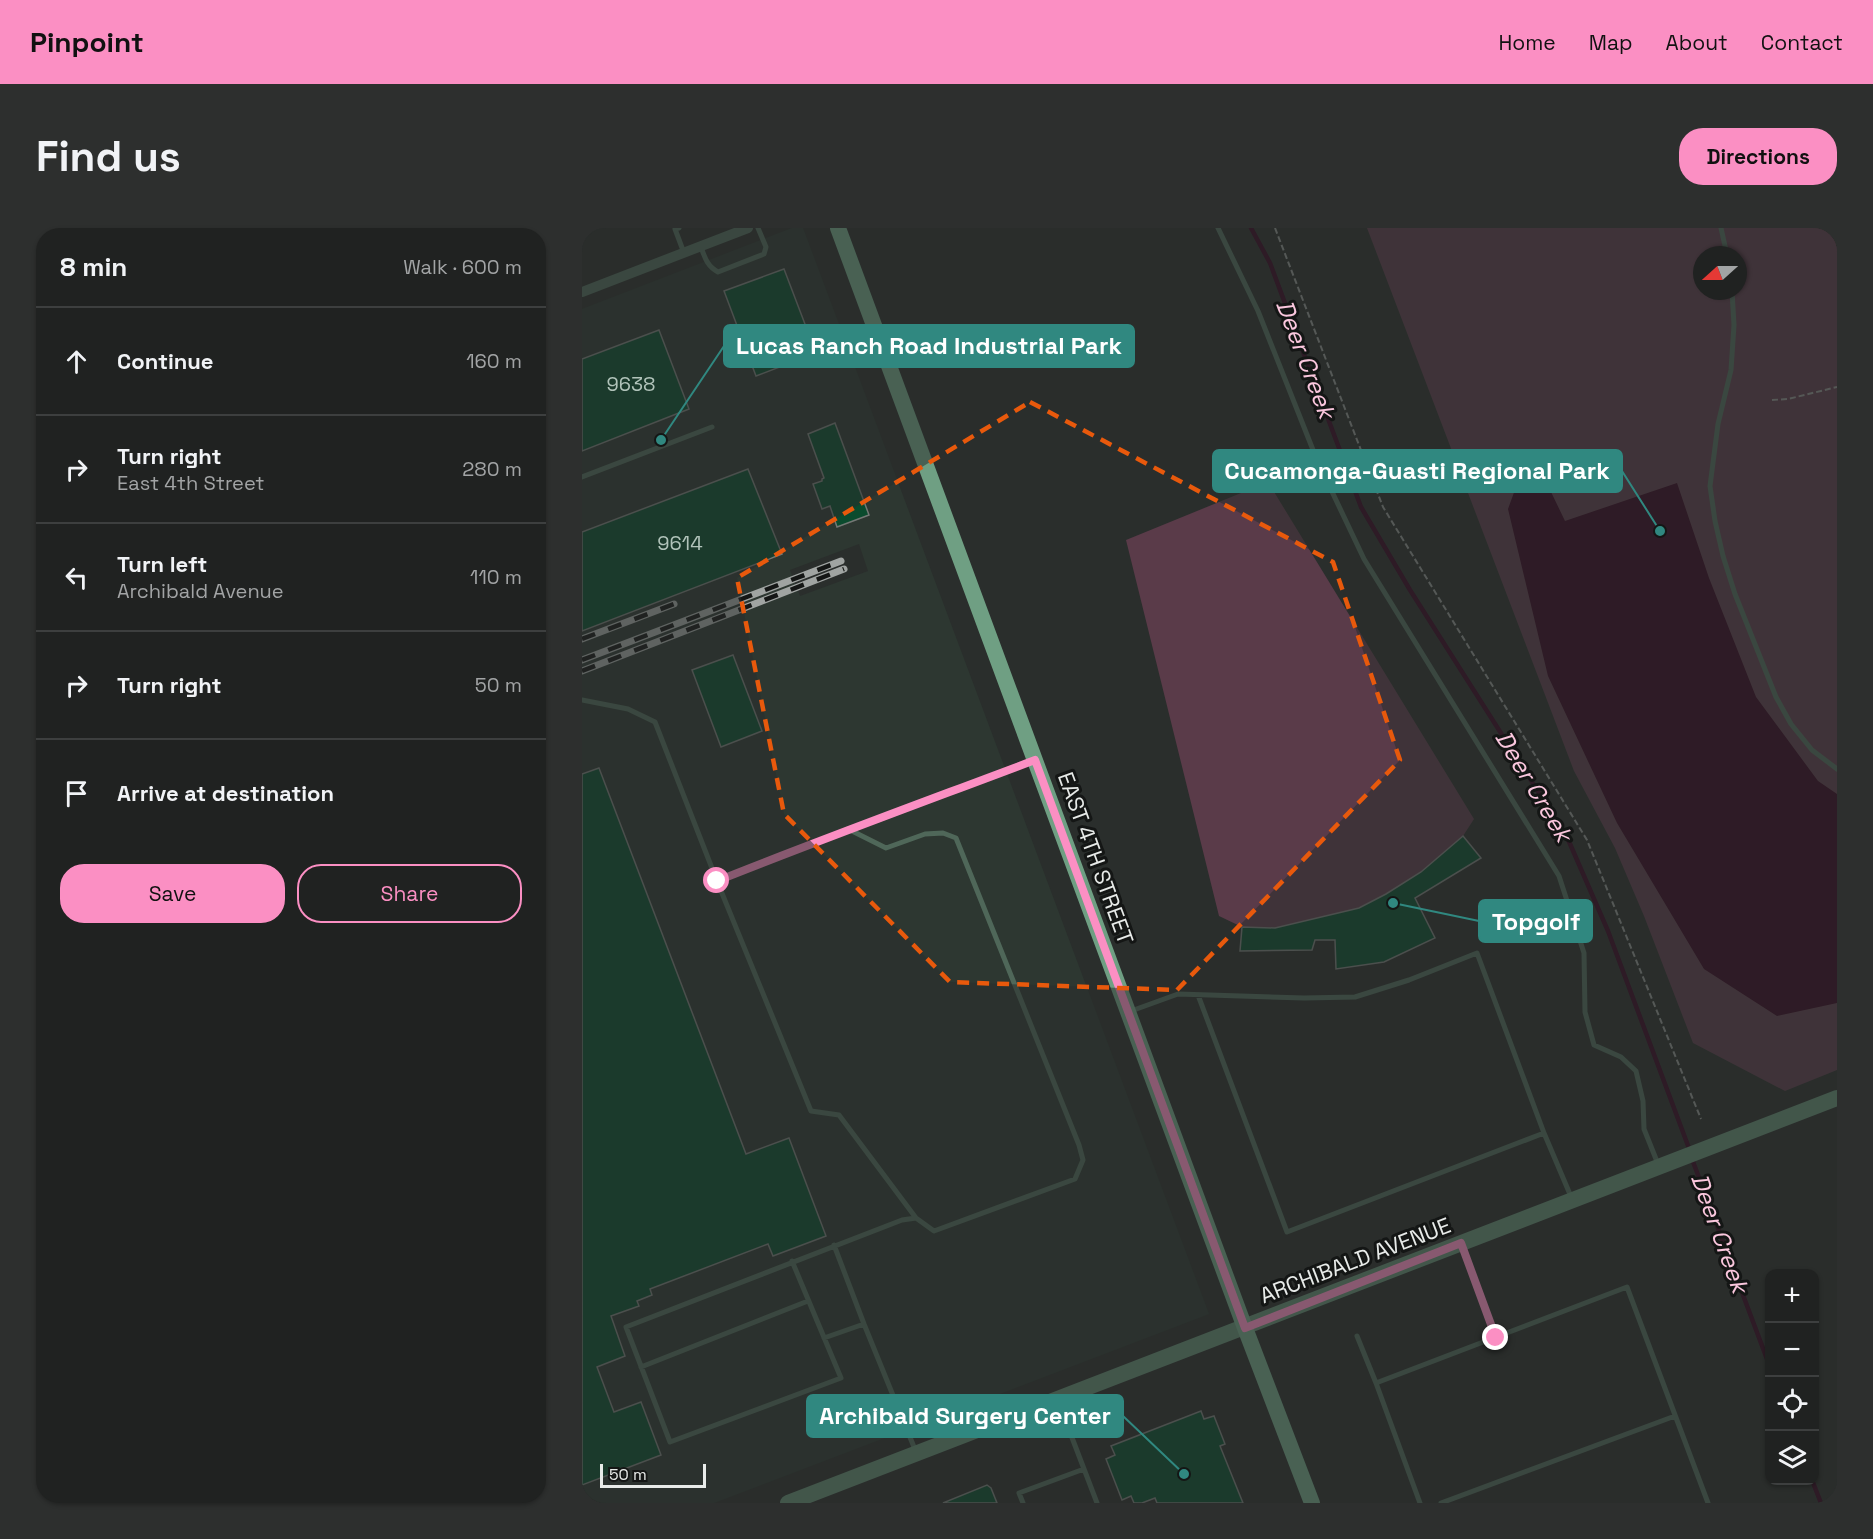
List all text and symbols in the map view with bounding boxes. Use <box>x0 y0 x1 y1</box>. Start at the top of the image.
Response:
text: Pinpoint <box>30 24 144 60</box>
text: Home <box>1498 29 1556 56</box>
text: Map <box>1589 29 1633 56</box>
text: About <box>1666 29 1728 56</box>
text: Contact <box>1761 29 1843 56</box>
button: Directions <box>1679 128 1837 185</box>
text: Find us <box>36 130 181 183</box>
north arrow <box>1693 246 1747 300</box>
text: 8 min <box>60 250 127 284</box>
text: Walk · 600 m <box>403 254 522 280</box>
water label: Deer Creek <box>1269 295 1344 426</box>
callout: Lucas Ranch Road Industrial Park <box>724 325 1134 367</box>
text: Lucas Ranch Road Industrial Park <box>736 330 1122 361</box>
icon: ahead <box>60 345 93 378</box>
text: Continue <box>117 347 213 375</box>
text: 160 m <box>466 348 522 374</box>
house number: 9638 <box>606 371 656 397</box>
text: Turn right <box>117 442 222 470</box>
callout: Cucamonga-Guasti Regional Park <box>1213 450 1622 492</box>
icon: right <box>60 453 93 486</box>
text: Cucamonga-Guasti Regional Park <box>1224 455 1610 486</box>
text: 280 m <box>462 456 522 482</box>
text: East 4th Street <box>117 470 265 496</box>
house number: 9614 <box>657 530 703 556</box>
text: Turn left <box>117 550 207 578</box>
icon: left <box>60 561 93 594</box>
text: 110 m <box>470 564 522 590</box>
text: Archibald Avenue <box>117 578 284 604</box>
icon: right <box>60 669 93 702</box>
text: Turn right <box>117 671 222 699</box>
text: 50 m <box>475 672 522 698</box>
water label: Deer Creek <box>1489 724 1581 850</box>
street label: EAST 4TH STREET <box>1052 768 1140 948</box>
icon: arrive <box>60 777 93 810</box>
text: Arrive at destination <box>117 779 334 807</box>
button: Save <box>60 864 285 923</box>
button: Share <box>297 864 522 923</box>
route start <box>703 867 729 893</box>
callout: Topgolf <box>1479 900 1592 942</box>
text: Topgolf <box>1492 906 1580 937</box>
water label: Deer Creek <box>1684 1169 1757 1300</box>
street label: ARCHIBALD AVENUE <box>1256 1211 1454 1309</box>
map controls <box>1765 1269 1819 1485</box>
button: + <box>1765 1269 1819 1323</box>
button: − <box>1765 1323 1819 1377</box>
route end <box>1482 1324 1508 1350</box>
button: locate <box>1765 1377 1819 1431</box>
callout: Archibald Surgery Center <box>807 1395 1123 1437</box>
text: Archibald Surgery Center <box>819 1400 1111 1431</box>
button: layers <box>1765 1431 1819 1485</box>
scale bar <box>600 1461 706 1488</box>
text: 50 m <box>609 1464 647 1485</box>

